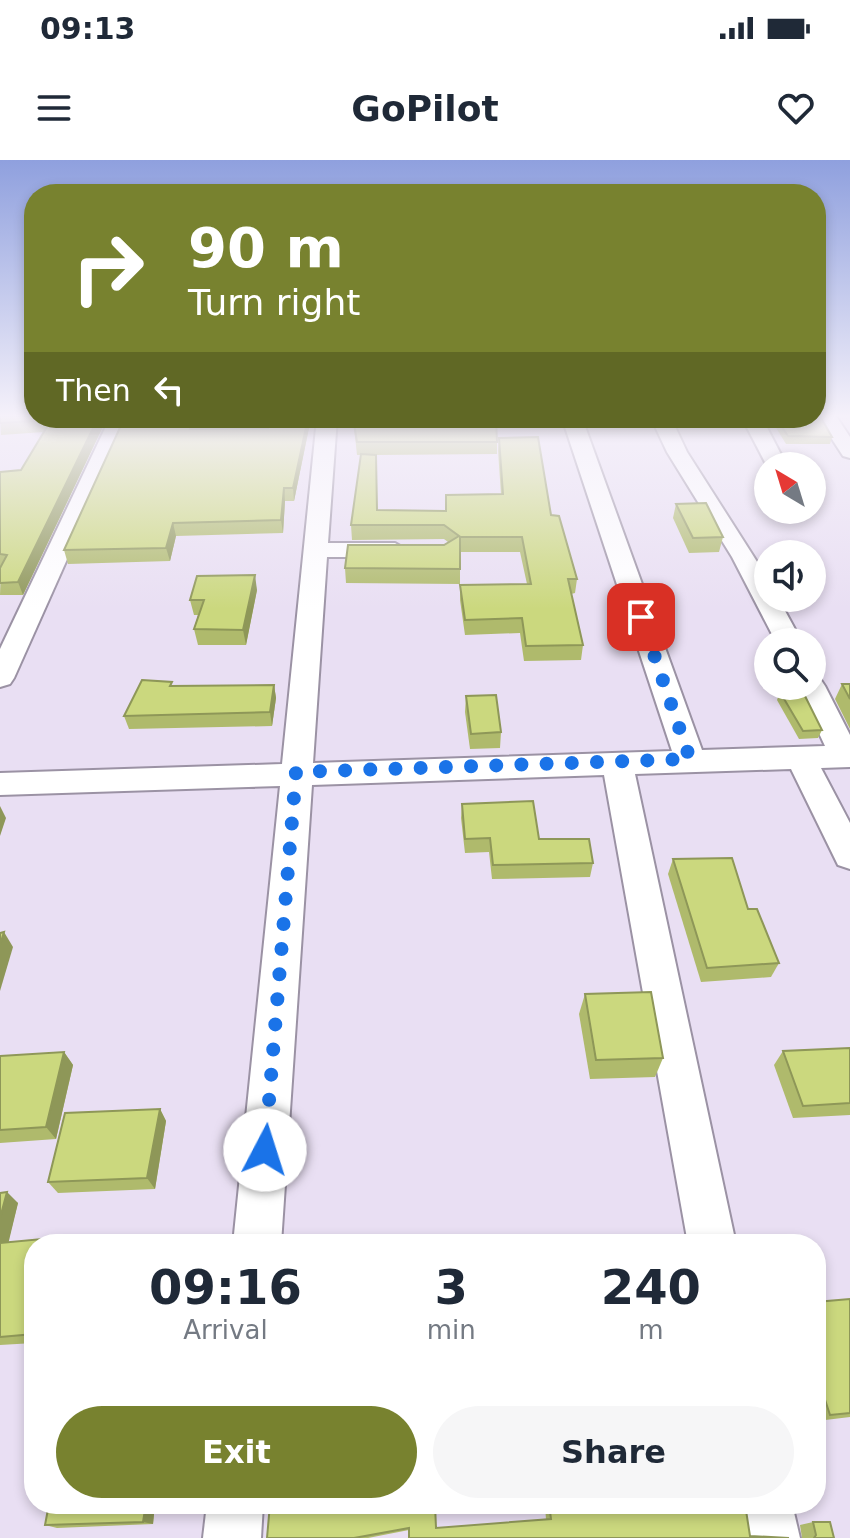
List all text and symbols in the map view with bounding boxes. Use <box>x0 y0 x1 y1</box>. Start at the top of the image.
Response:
text: 09:13 <box>40 11 136 46</box>
icon: menu <box>32 86 76 130</box>
icon: heart <box>774 86 818 130</box>
text: GoPilot <box>351 88 499 129</box>
text: 90 m <box>188 215 344 280</box>
icon: right <box>56 216 160 320</box>
text: Turn right <box>188 282 360 323</box>
icon: left <box>147 368 191 412</box>
text: Then <box>56 373 131 408</box>
north arrow <box>754 452 826 524</box>
map controls <box>754 452 826 700</box>
button: sound <box>754 540 826 612</box>
pin <box>607 583 675 651</box>
icon: arrive <box>619 595 663 639</box>
button: search <box>754 628 826 700</box>
position arrow <box>223 1108 307 1192</box>
text: 09:16 <box>149 1259 302 1315</box>
text: 3 <box>435 1259 468 1315</box>
text: 240 <box>601 1259 701 1315</box>
text: Arrival <box>183 1315 268 1345</box>
text: min <box>427 1315 476 1345</box>
text: m <box>638 1315 664 1345</box>
button: Exit <box>56 1406 417 1498</box>
button: Share <box>433 1406 794 1498</box>

